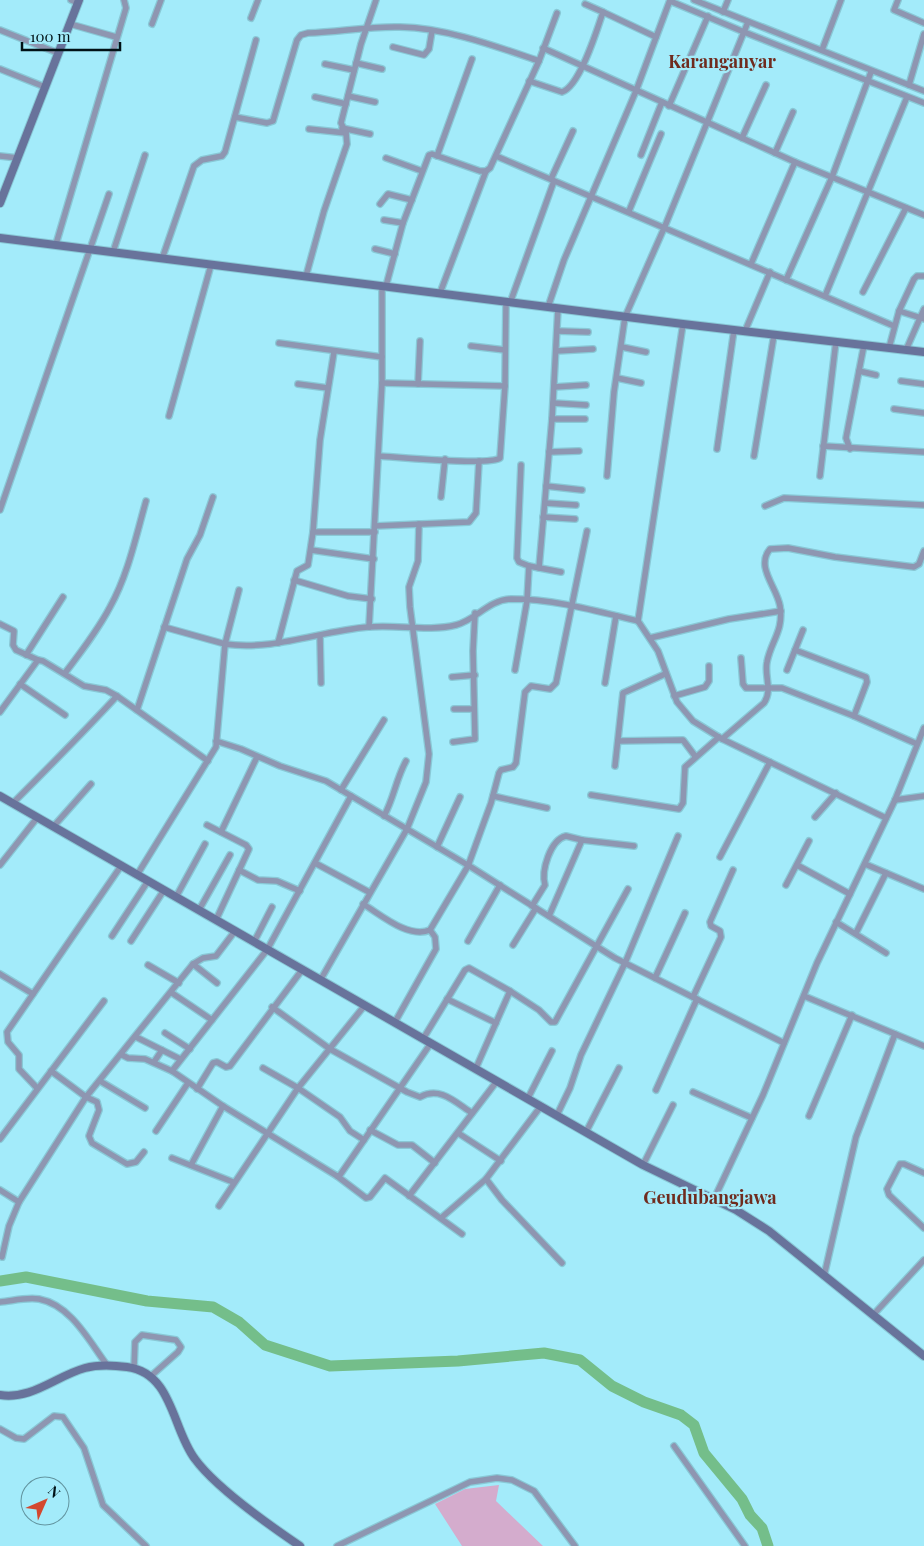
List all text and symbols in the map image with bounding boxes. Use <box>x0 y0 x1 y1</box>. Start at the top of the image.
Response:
scale bar <box>22 20 120 52</box>
text: 100 m <box>30 26 71 46</box>
district label: Karanganyar <box>668 49 776 73</box>
district label: Geudubangjawa <box>643 1185 777 1209</box>
north arrow <box>20 1476 70 1526</box>
text: N <box>44 1481 65 1502</box>

